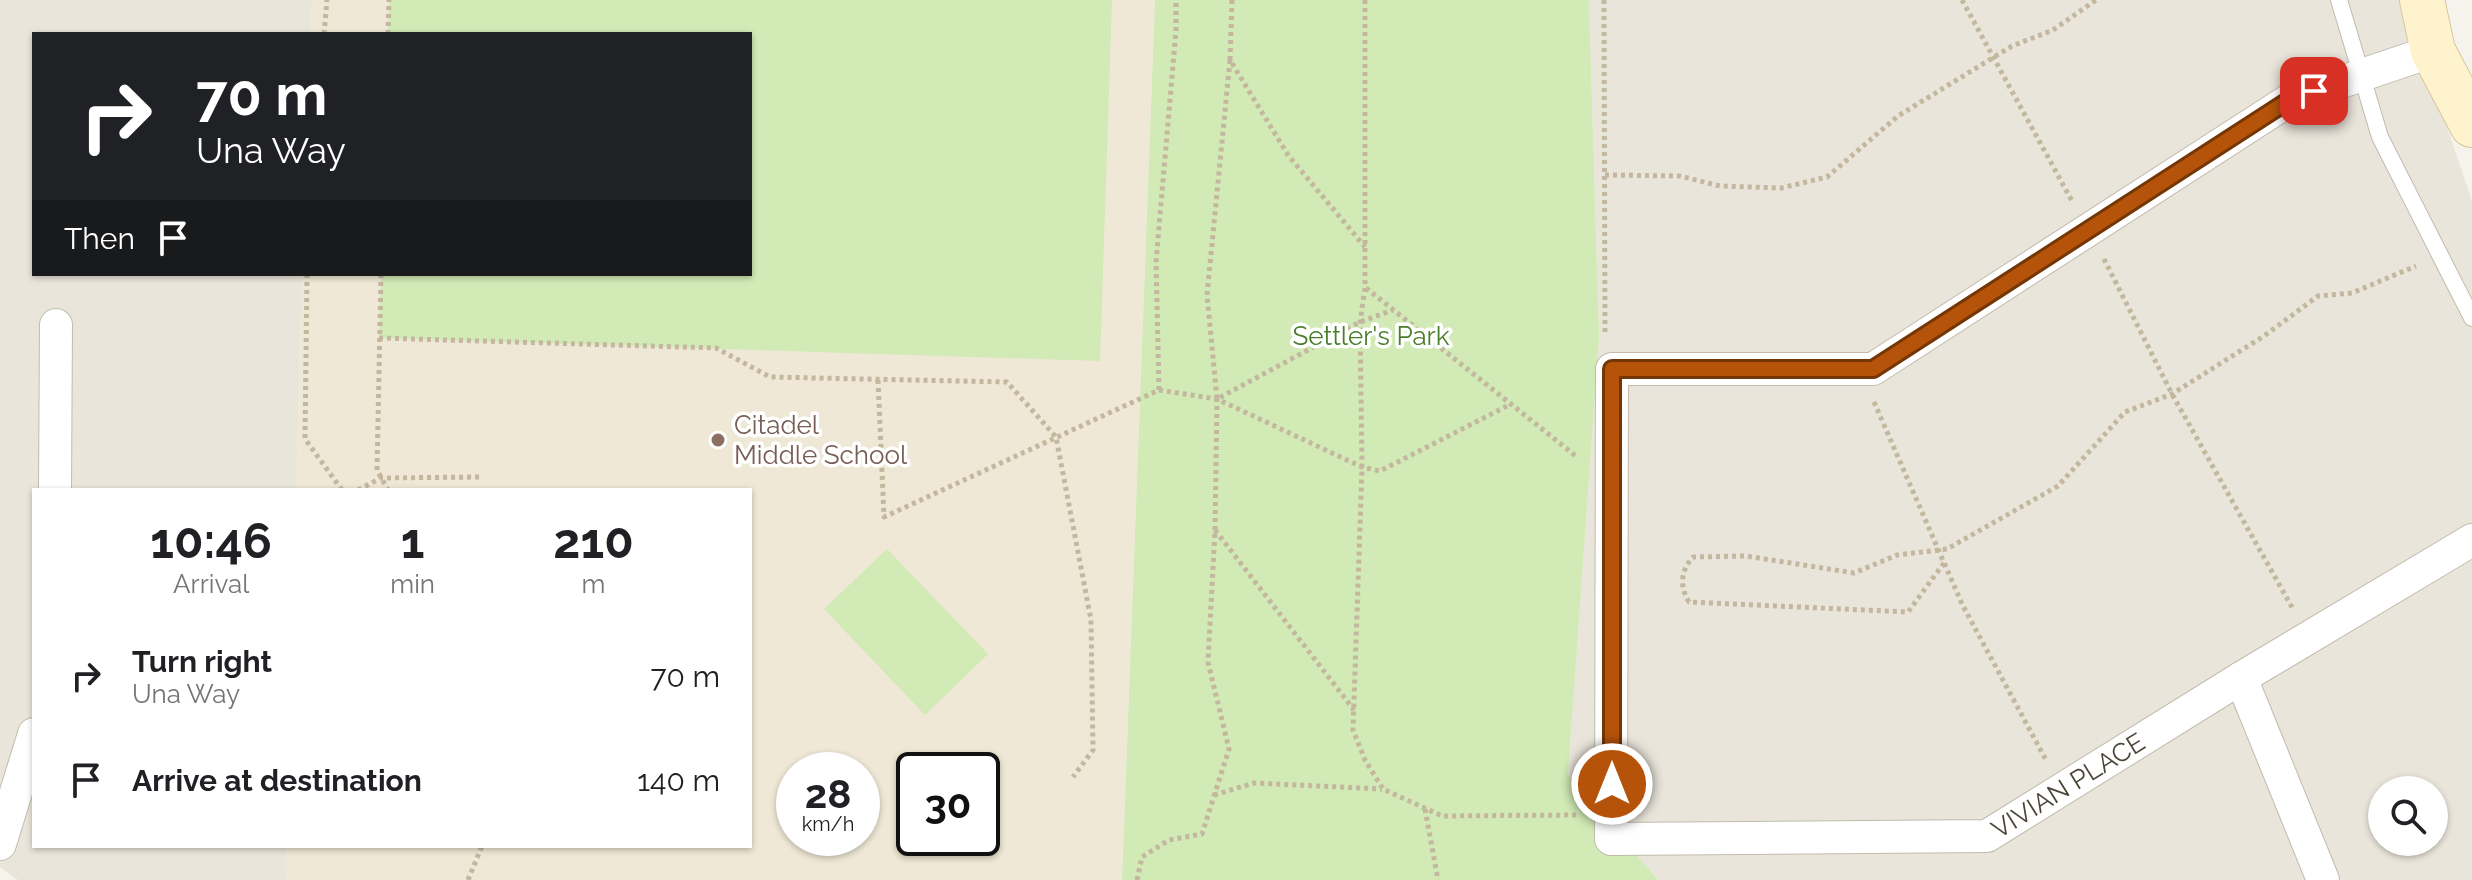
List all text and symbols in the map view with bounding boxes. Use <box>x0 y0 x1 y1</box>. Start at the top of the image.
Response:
pin <box>2280 57 2348 125</box>
text: 70 m <box>196 62 327 128</box>
icon: right <box>64 64 168 168</box>
icon: arrive <box>2292 69 2336 113</box>
text: Una Way <box>196 129 346 171</box>
icon: arrive <box>151 216 195 260</box>
text: Then <box>64 221 135 256</box>
park label: Settler's Park <box>1293 321 1450 351</box>
place label: Citadel Middle School <box>734 410 908 470</box>
marker: Citadel Middle School <box>709 431 727 449</box>
text: 10:46 <box>150 513 272 569</box>
text: 1 <box>401 513 425 569</box>
text: 210 <box>553 513 634 569</box>
text: Arrival <box>173 569 249 599</box>
text: min <box>390 569 435 599</box>
text: m <box>582 569 605 599</box>
text: Turn right <box>132 644 272 679</box>
icon: right <box>64 654 108 698</box>
text: 70 m <box>650 659 720 694</box>
text: Una Way <box>132 679 240 709</box>
street label: VIVIAN PLACE <box>1986 727 2150 844</box>
position arrow <box>1570 742 1654 826</box>
speed limit sign: 30 <box>896 752 1000 856</box>
icon: arrive <box>64 758 108 802</box>
text: Arrive at destination <box>132 763 422 798</box>
text: 140 m <box>637 763 720 798</box>
text: 28 <box>805 770 851 817</box>
map controls <box>2368 776 2448 856</box>
button: search <box>2368 776 2448 856</box>
text: km/h <box>802 812 854 836</box>

